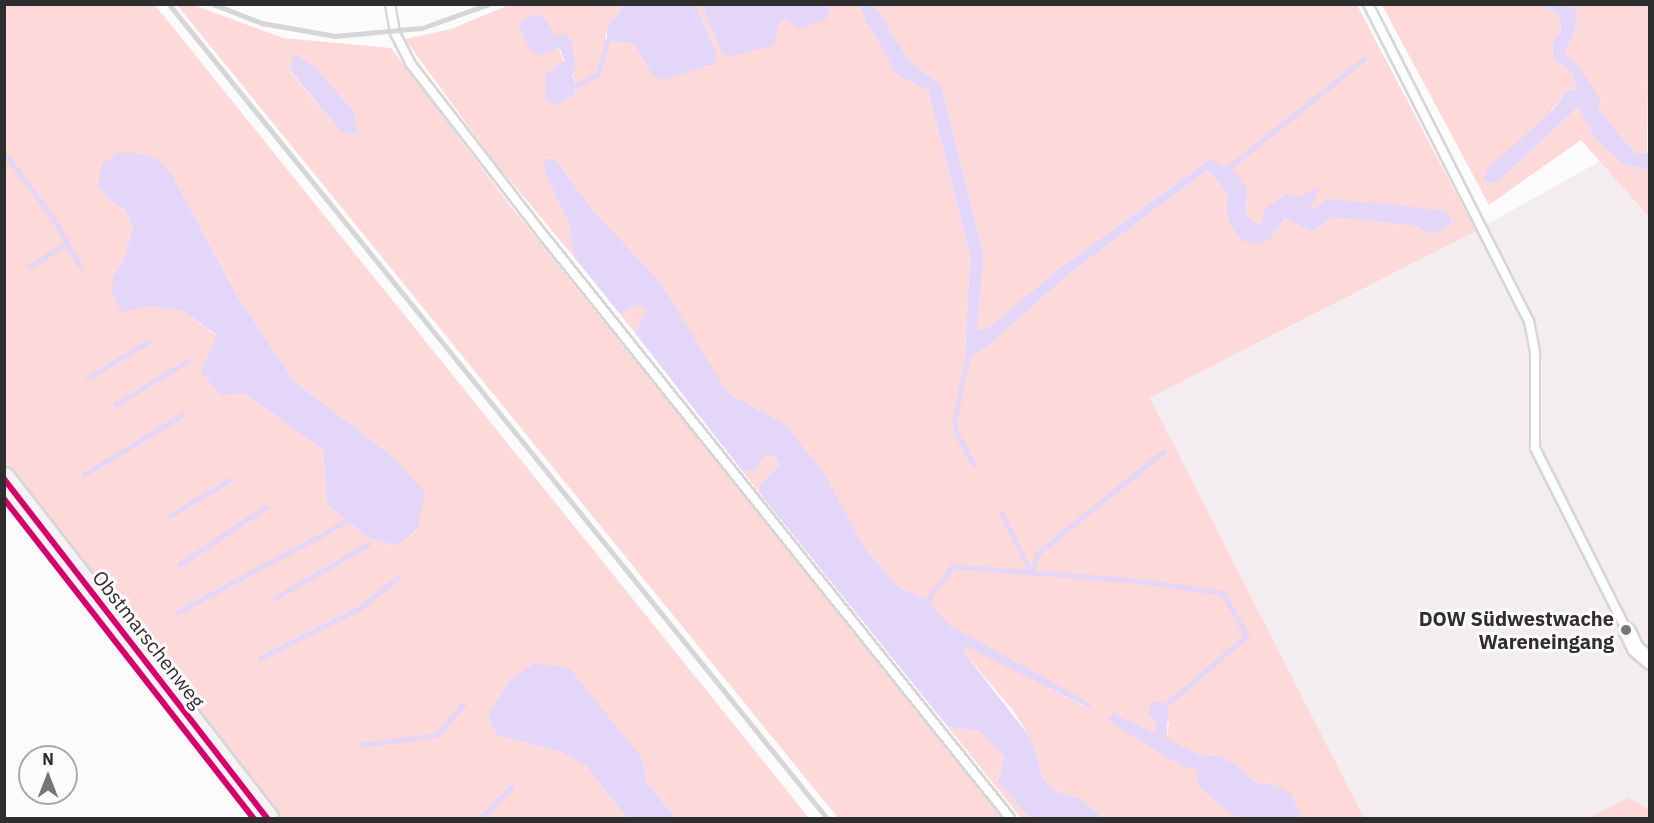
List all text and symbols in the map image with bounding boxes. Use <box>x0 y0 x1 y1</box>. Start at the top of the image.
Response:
street label: Obstmarschenweg <box>88 565 210 713</box>
place label: DOW Südwestwache Wareneingang <box>1419 606 1614 653</box>
marker: DOW Südwestwache Wareneingang <box>1619 623 1633 637</box>
north arrow <box>18 745 78 805</box>
text: N <box>42 749 54 769</box>

